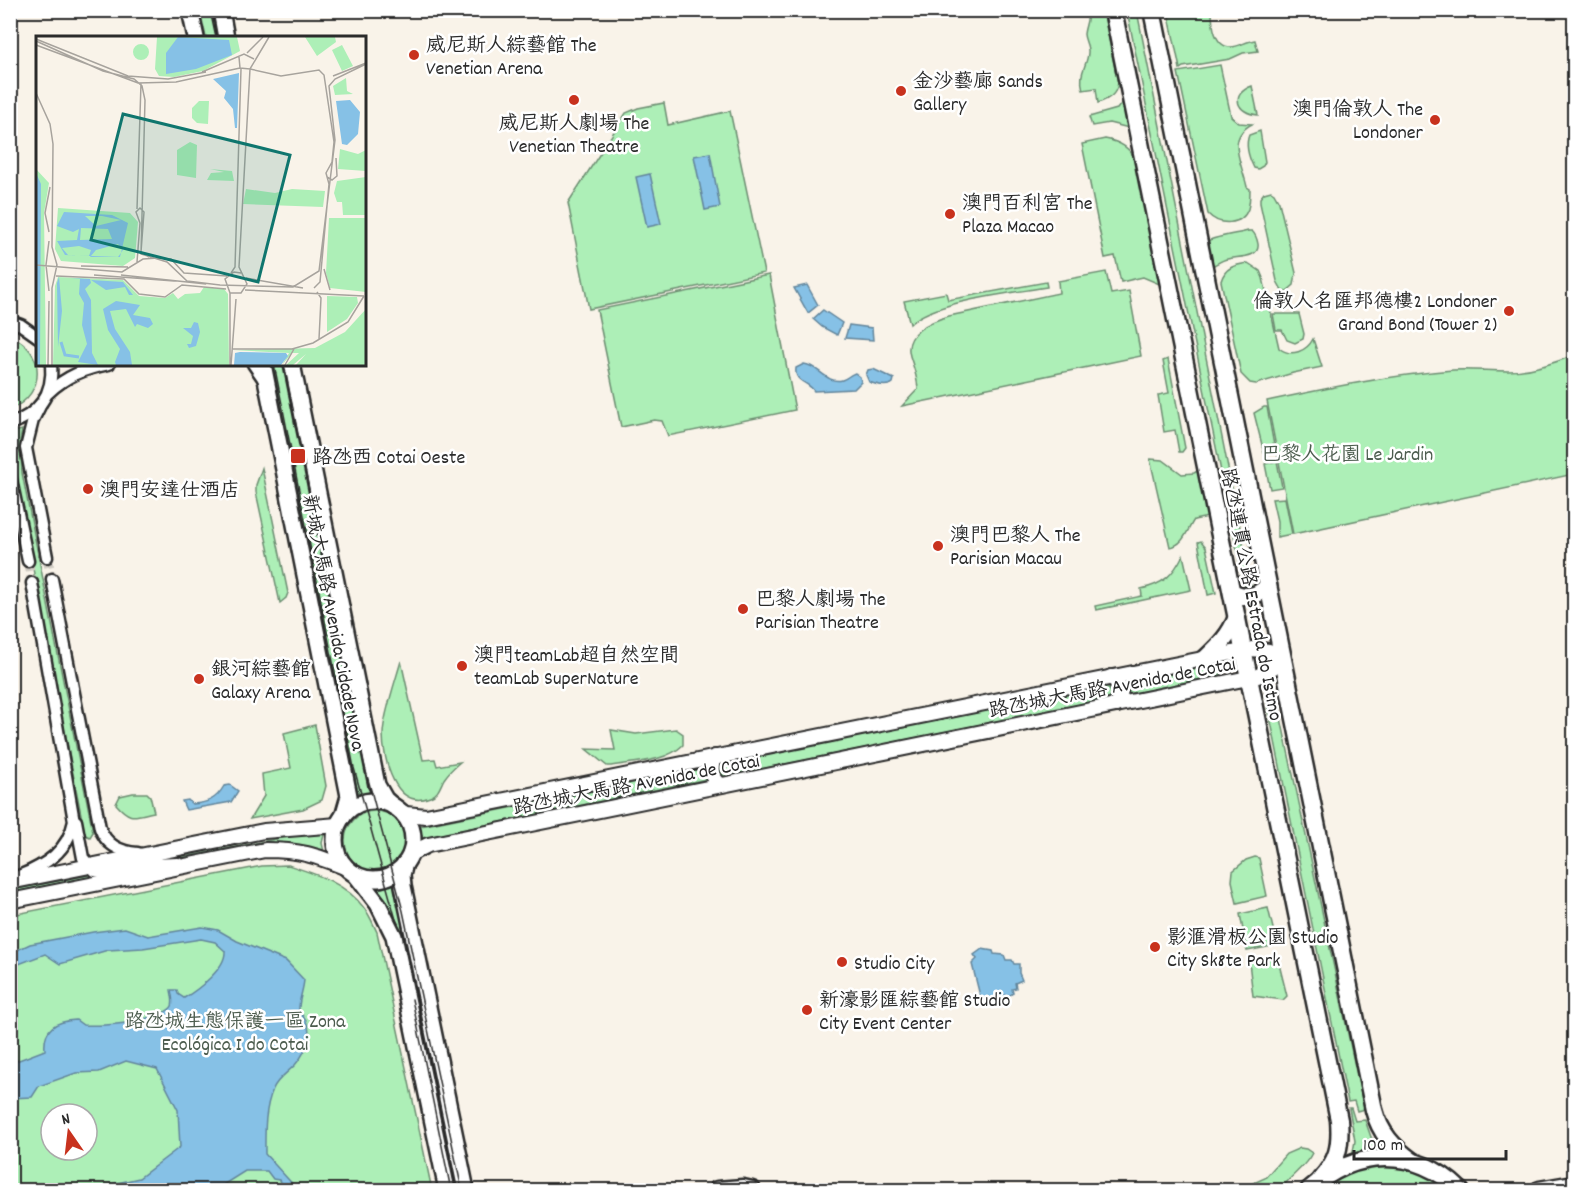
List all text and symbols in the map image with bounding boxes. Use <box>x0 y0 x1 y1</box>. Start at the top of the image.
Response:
place label: 威尼斯人綜藝館 The Venetian Arena <box>426 33 597 84</box>
inset map <box>36 36 366 366</box>
marker: 威尼斯人綜藝館 The Venetian Arena <box>407 48 421 62</box>
place label: 金沙藝廊 Sands Gallery <box>913 69 1043 120</box>
marker: 金沙藝廊 Sands Gallery <box>894 84 908 98</box>
marker: 威尼斯人劇場 The Venetian Theatre <box>567 93 581 107</box>
place label: 澳門倫敦人 The Londoner <box>1292 97 1424 148</box>
place label: 威尼斯人劇場 The Venetian Theatre <box>499 111 649 162</box>
marker: 澳門倫敦人 The Londoner <box>1428 113 1442 127</box>
place label: 澳門百利宮 The Plaza Macao <box>962 191 1093 242</box>
marker: 澳門百利宮 The Plaza Macao <box>943 207 957 221</box>
place label: 倫敦人名匯邦德樓2 Londoner Grand Bond (Tower 2) <box>1254 289 1498 340</box>
marker: 倫敦人名匯邦德樓2 Londoner Grand Bond (Tower 2) <box>1502 304 1516 318</box>
park label: 巴黎人花園 Le Jardin <box>1261 442 1433 470</box>
place label: 路氹西 Cotai Oeste <box>312 445 465 473</box>
marker: 路氹西 Cotai Oeste <box>289 447 307 465</box>
street label: 路氹連貫公路 Estrada do Istmo <box>1212 466 1288 724</box>
place label: 澳門安達仕酒店 <box>100 478 240 506</box>
marker: 澳門安達仕酒店 <box>81 482 95 496</box>
street label: 新城大馬路 Avenida Cidade Nova <box>293 492 371 754</box>
place label: 澳門巴黎人 The Parisian Macau <box>950 523 1081 574</box>
marker: 澳門巴黎人 The Parisian Macau <box>931 539 945 553</box>
place label: 巴黎人劇場 The Parisian Theatre <box>755 587 886 638</box>
marker: 巴黎人劇場 The Parisian Theatre <box>736 602 750 616</box>
place label: 澳門teamLab超自然空間 teamLab SuperNature <box>474 643 680 694</box>
street label: 路氹城大馬路 Avenida de Cotai <box>987 651 1239 727</box>
place label: 銀河綜藝館 Galaxy Arena <box>211 657 311 708</box>
marker: 澳門teamLab超自然空間 teamLab SuperNature <box>455 659 469 673</box>
marker: 銀河綜藝館 Galaxy Arena <box>192 672 206 686</box>
street label: 路氹城大馬路 Avenida de Cotai <box>511 748 763 824</box>
place label: 影滙滑板公園 Studio City Sk8te Park <box>1167 925 1338 976</box>
marker: 影滙滑板公園 Studio City Sk8te Park <box>1148 940 1162 954</box>
place label: Studio City <box>854 951 935 979</box>
marker: Studio City <box>835 955 849 969</box>
place label: 新濠影匯綜藝館 Studio City Event Center <box>819 988 1010 1039</box>
marker: 新濠影匯綜藝館 Studio City Event Center <box>800 1003 814 1017</box>
park label: 路氹城生態保護一區 Zona Ecológica I do Cotai <box>125 1009 346 1060</box>
north arrow <box>39 1102 99 1162</box>
text: N <box>59 1108 73 1132</box>
scale bar <box>1354 1123 1506 1161</box>
text: 100 m <box>1363 1134 1403 1159</box>

